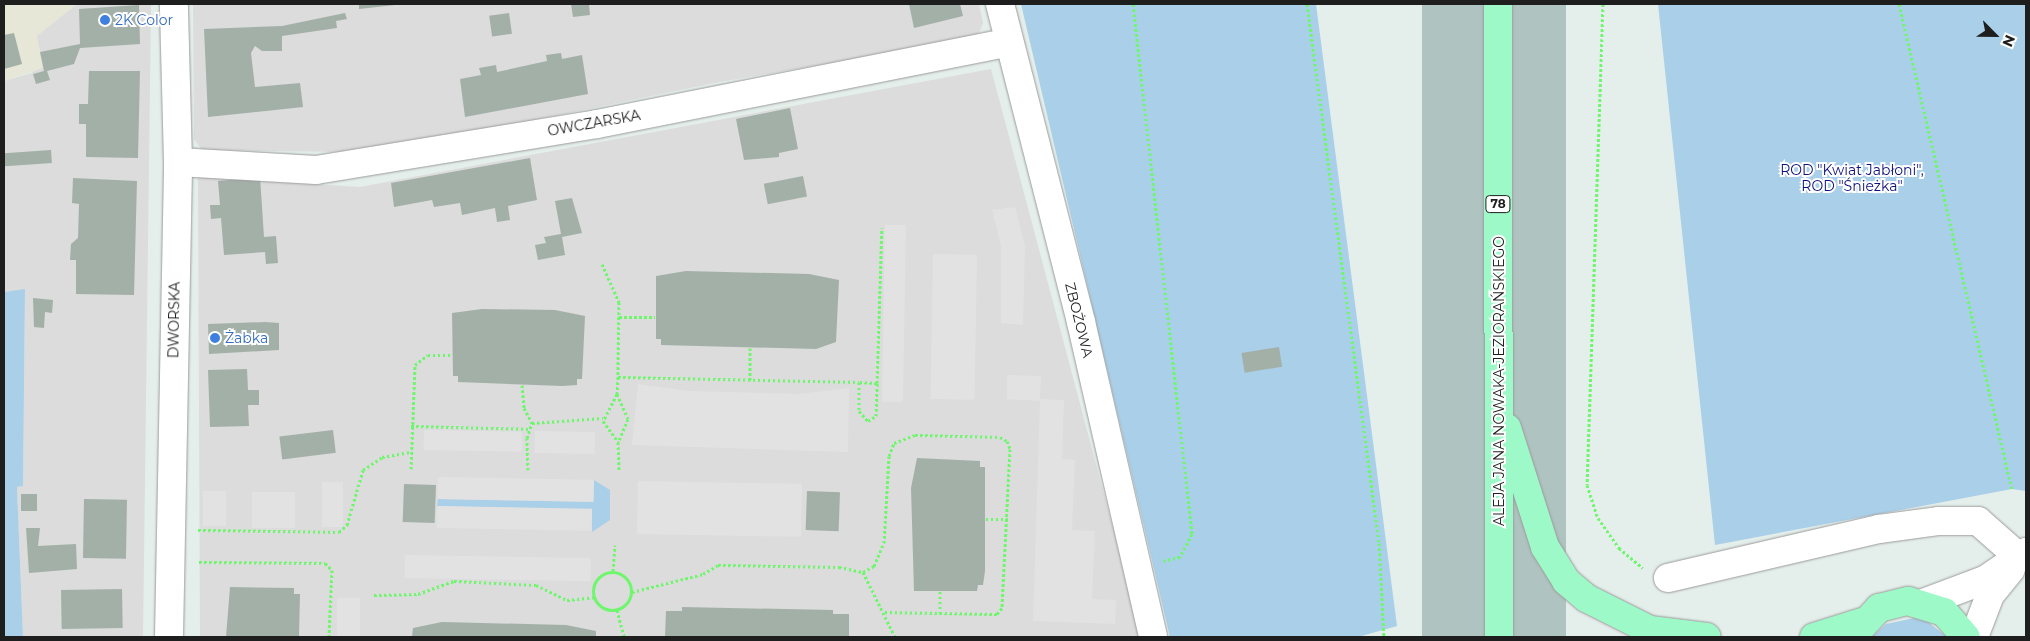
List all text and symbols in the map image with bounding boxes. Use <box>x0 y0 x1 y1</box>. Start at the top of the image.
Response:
north arrow <box>1970 10 2020 60</box>
place label: 2K Color <box>115 12 173 28</box>
marker: 2K Color <box>99 14 111 26</box>
text: N <box>1998 32 2019 50</box>
street label: OWCZARSKA <box>546 107 642 139</box>
park label: ROD "Kwiat Jabłoni", ROD "Śnieżka" <box>1780 162 1924 194</box>
road number: 78 <box>1484 194 1512 213</box>
street label: ALEJA JANA NOWAKA-JEZIORAŃSKIEGO <box>1491 236 1507 526</box>
street label: ZBOŻOWA <box>1062 281 1096 359</box>
street label: DWORSKA <box>165 282 183 358</box>
place label: Żabka <box>225 330 268 346</box>
marker: Żabka <box>209 332 221 344</box>

